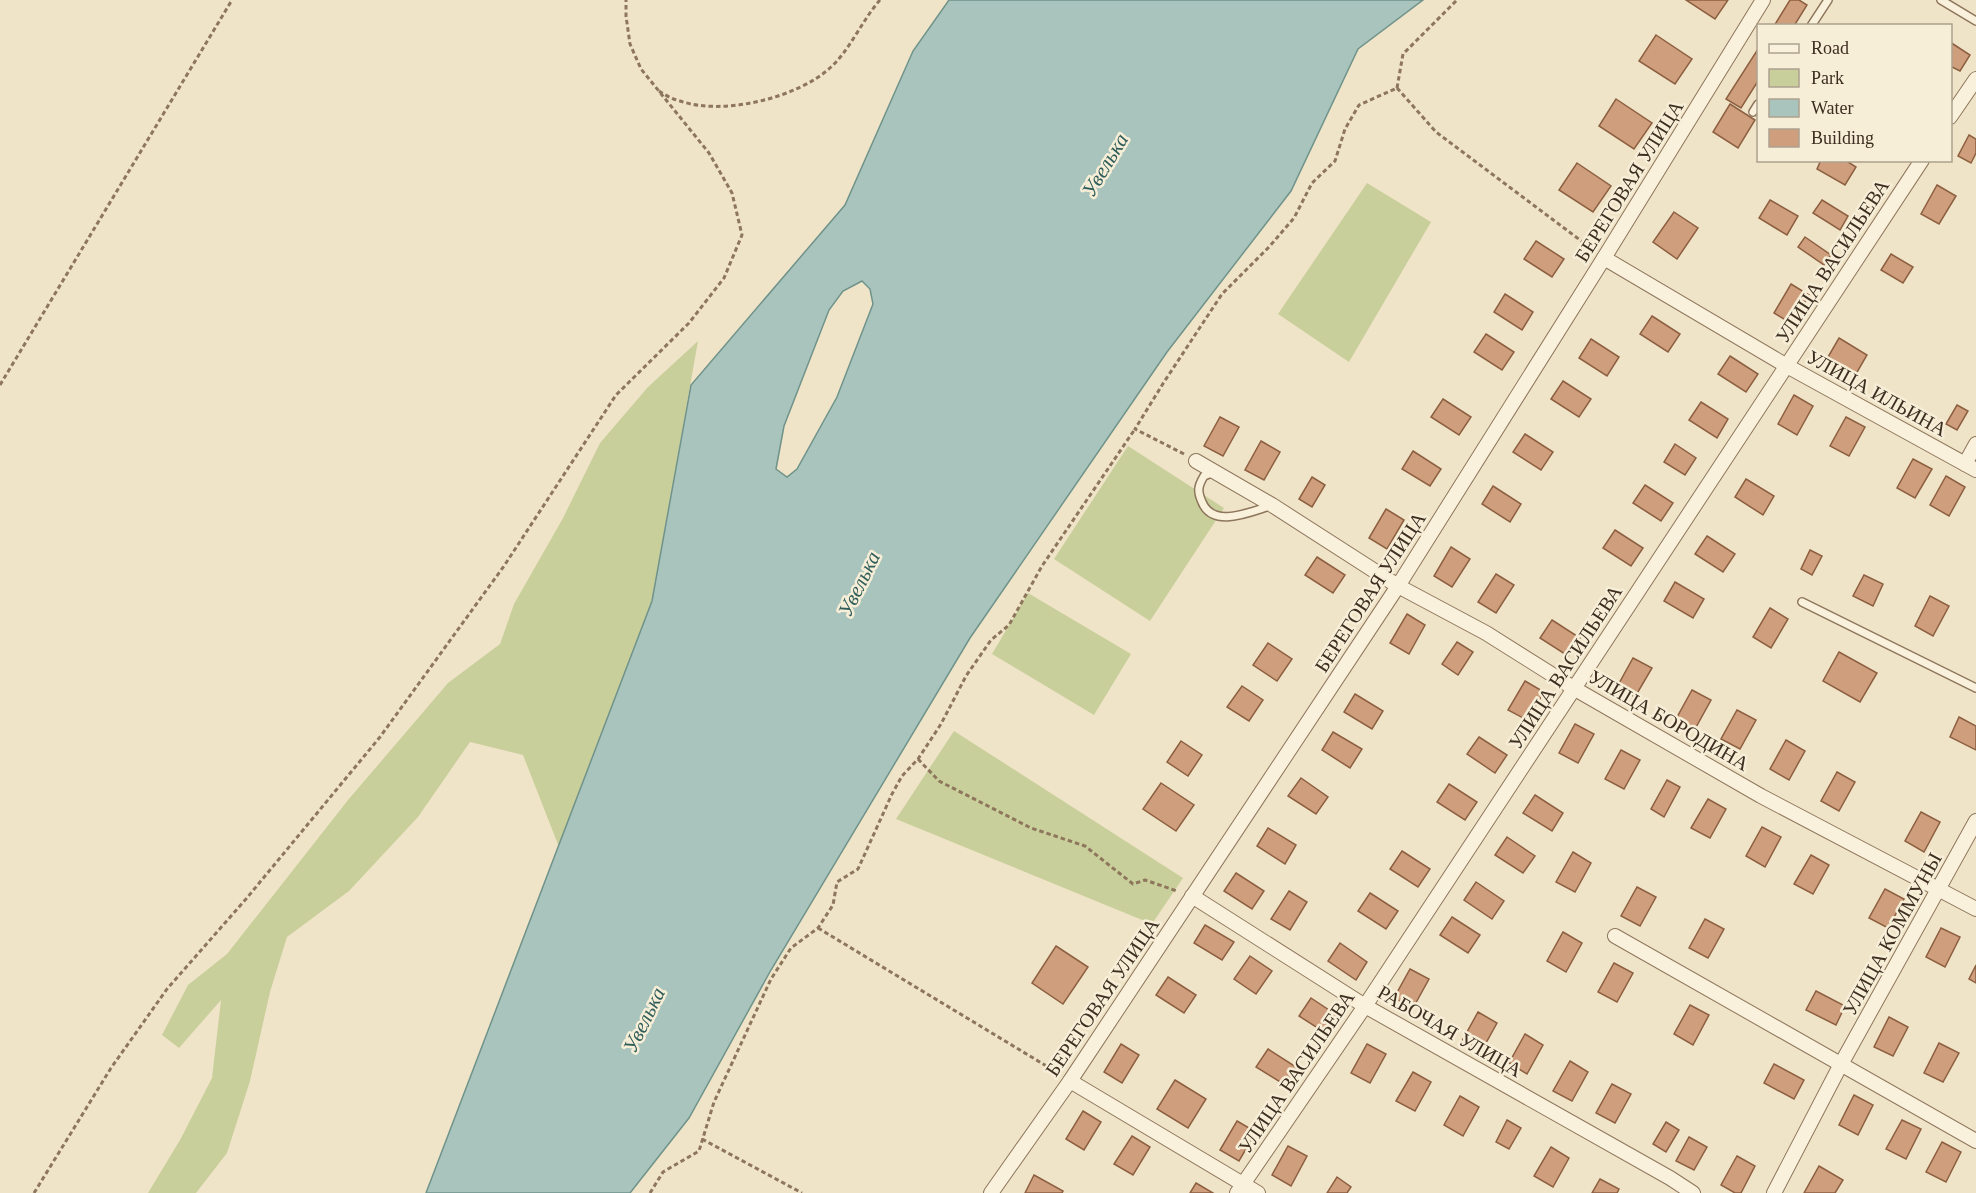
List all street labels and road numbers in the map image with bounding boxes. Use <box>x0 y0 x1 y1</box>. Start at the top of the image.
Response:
street label: БЕРЕГОВАЯ УЛИЦА <box>1570 96 1689 266</box>
street label: УЛИЦА ВАСИЛЬЕВА <box>1771 174 1894 348</box>
street label: УЛИЦА ИЛЬИНА <box>1803 345 1951 442</box>
street label: БЕРЕГОВАЯ УЛИЦА <box>1310 507 1431 677</box>
street label: УЛИЦА ВАСИЛЬЕВА <box>1504 580 1627 754</box>
street label: УЛИЦА БОРОДИНА <box>1584 665 1754 776</box>
street label: УЛИЦА КОММУНЫ <box>1838 849 1947 1020</box>
street label: БЕРЕГОВАЯ УЛИЦА <box>1041 913 1164 1081</box>
street label: РАБОЧАЯ УЛИЦА <box>1373 981 1527 1082</box>
street label: УЛИЦА ВАСИЛЬЕВА <box>1234 986 1360 1158</box>

